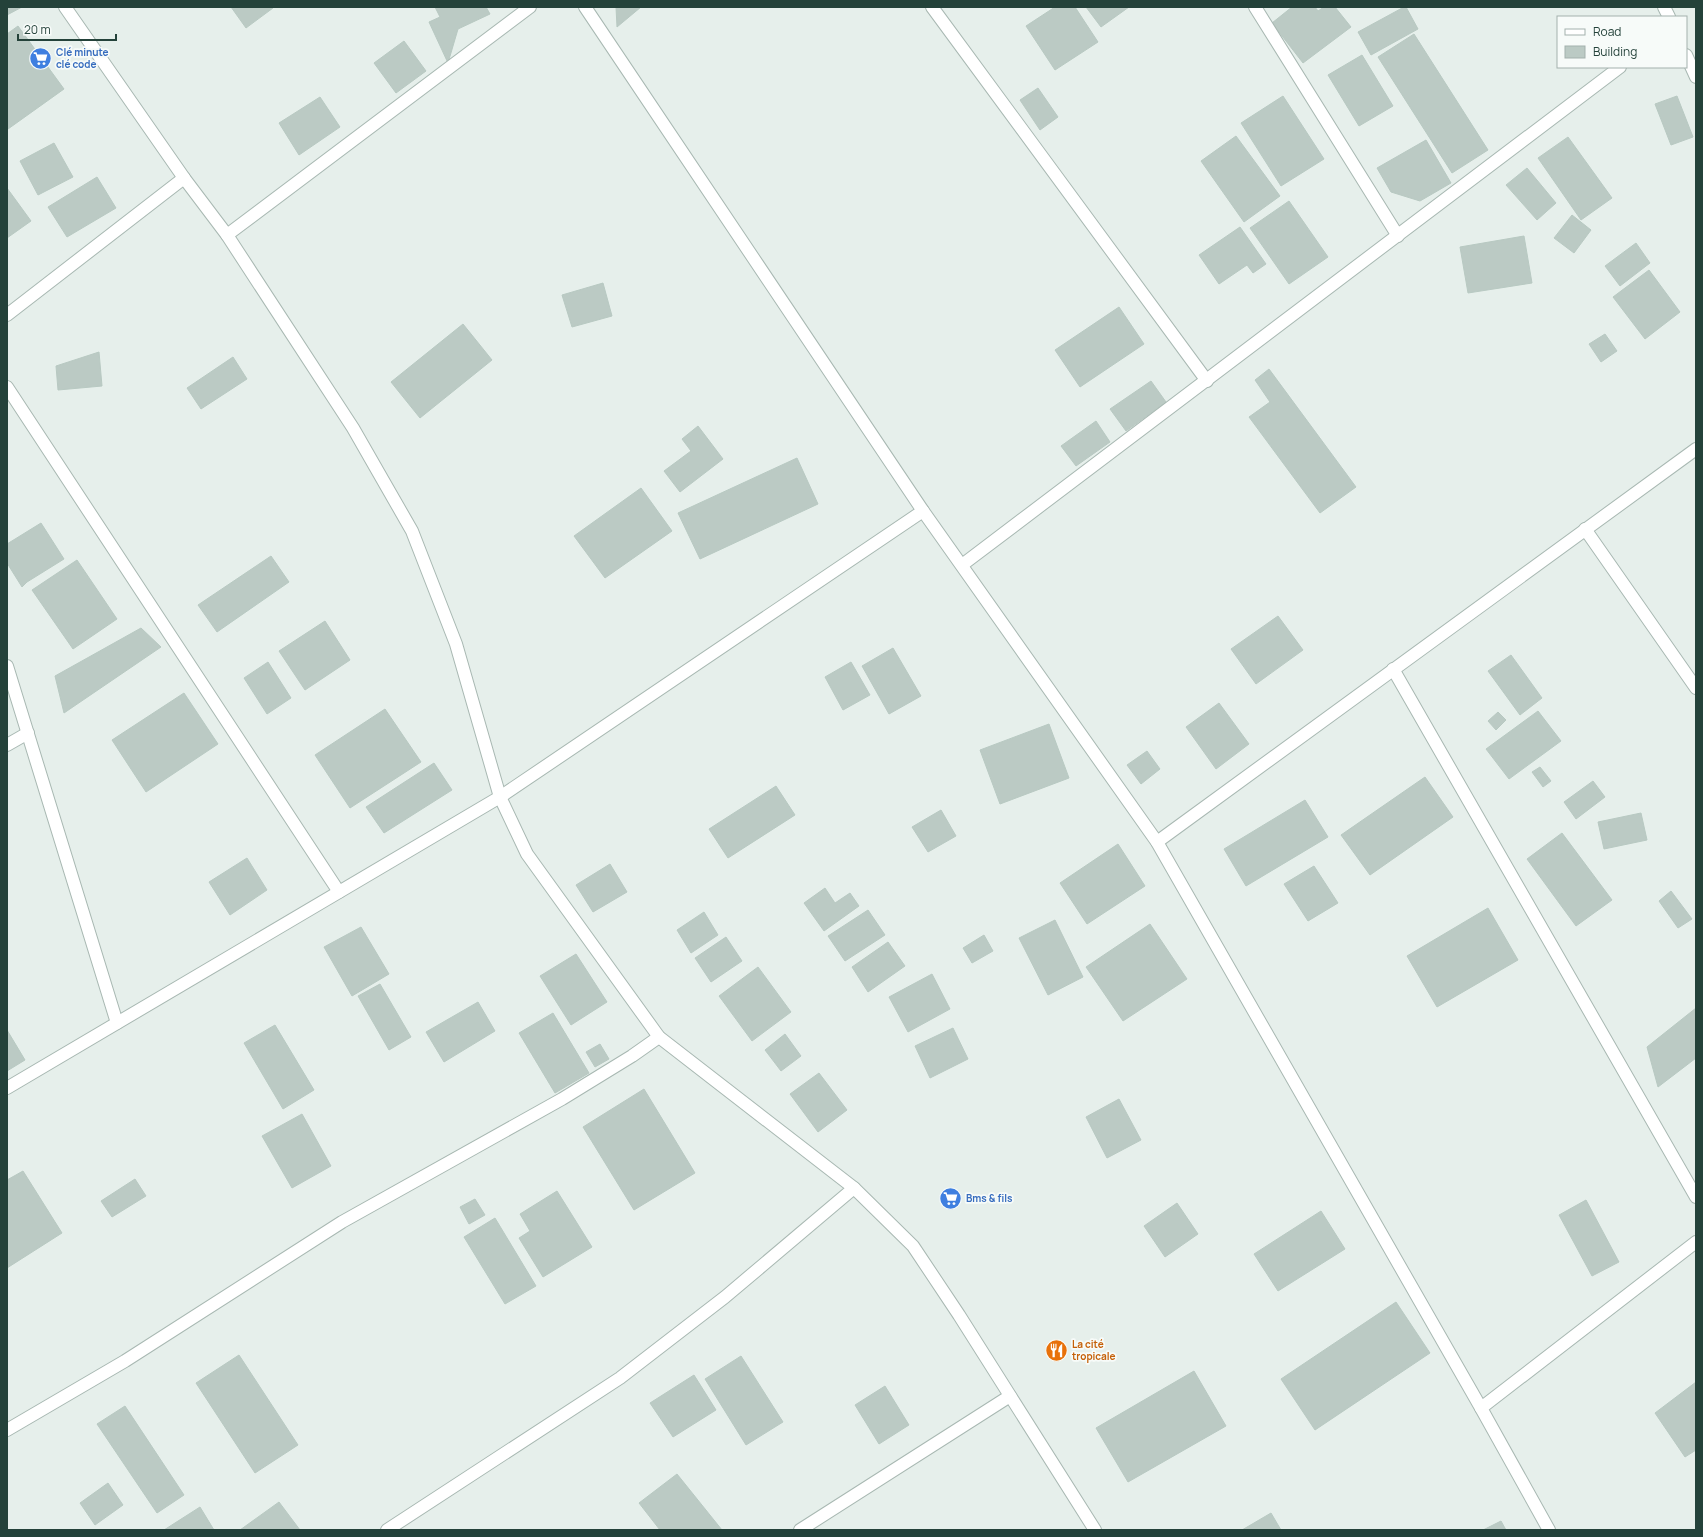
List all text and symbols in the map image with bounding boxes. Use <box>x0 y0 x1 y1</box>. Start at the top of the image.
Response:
scale bar <box>18 16 116 42</box>
legend <box>1557 16 1687 68</box>
text: 20 m <box>24 21 51 38</box>
text: Road <box>1593 23 1621 40</box>
text: Building <box>1593 43 1637 60</box>
supermarket icon: Clé minute clé code <box>27 45 53 71</box>
place label: Clé minute clé code <box>56 45 109 71</box>
supermarket icon: Bms & fils <box>938 1185 964 1211</box>
place label: Bms & fils <box>966 1191 1013 1205</box>
restaurant icon: La cité tropicale <box>1044 1337 1070 1363</box>
place label: La cité tropicale <box>1072 1337 1116 1363</box>

